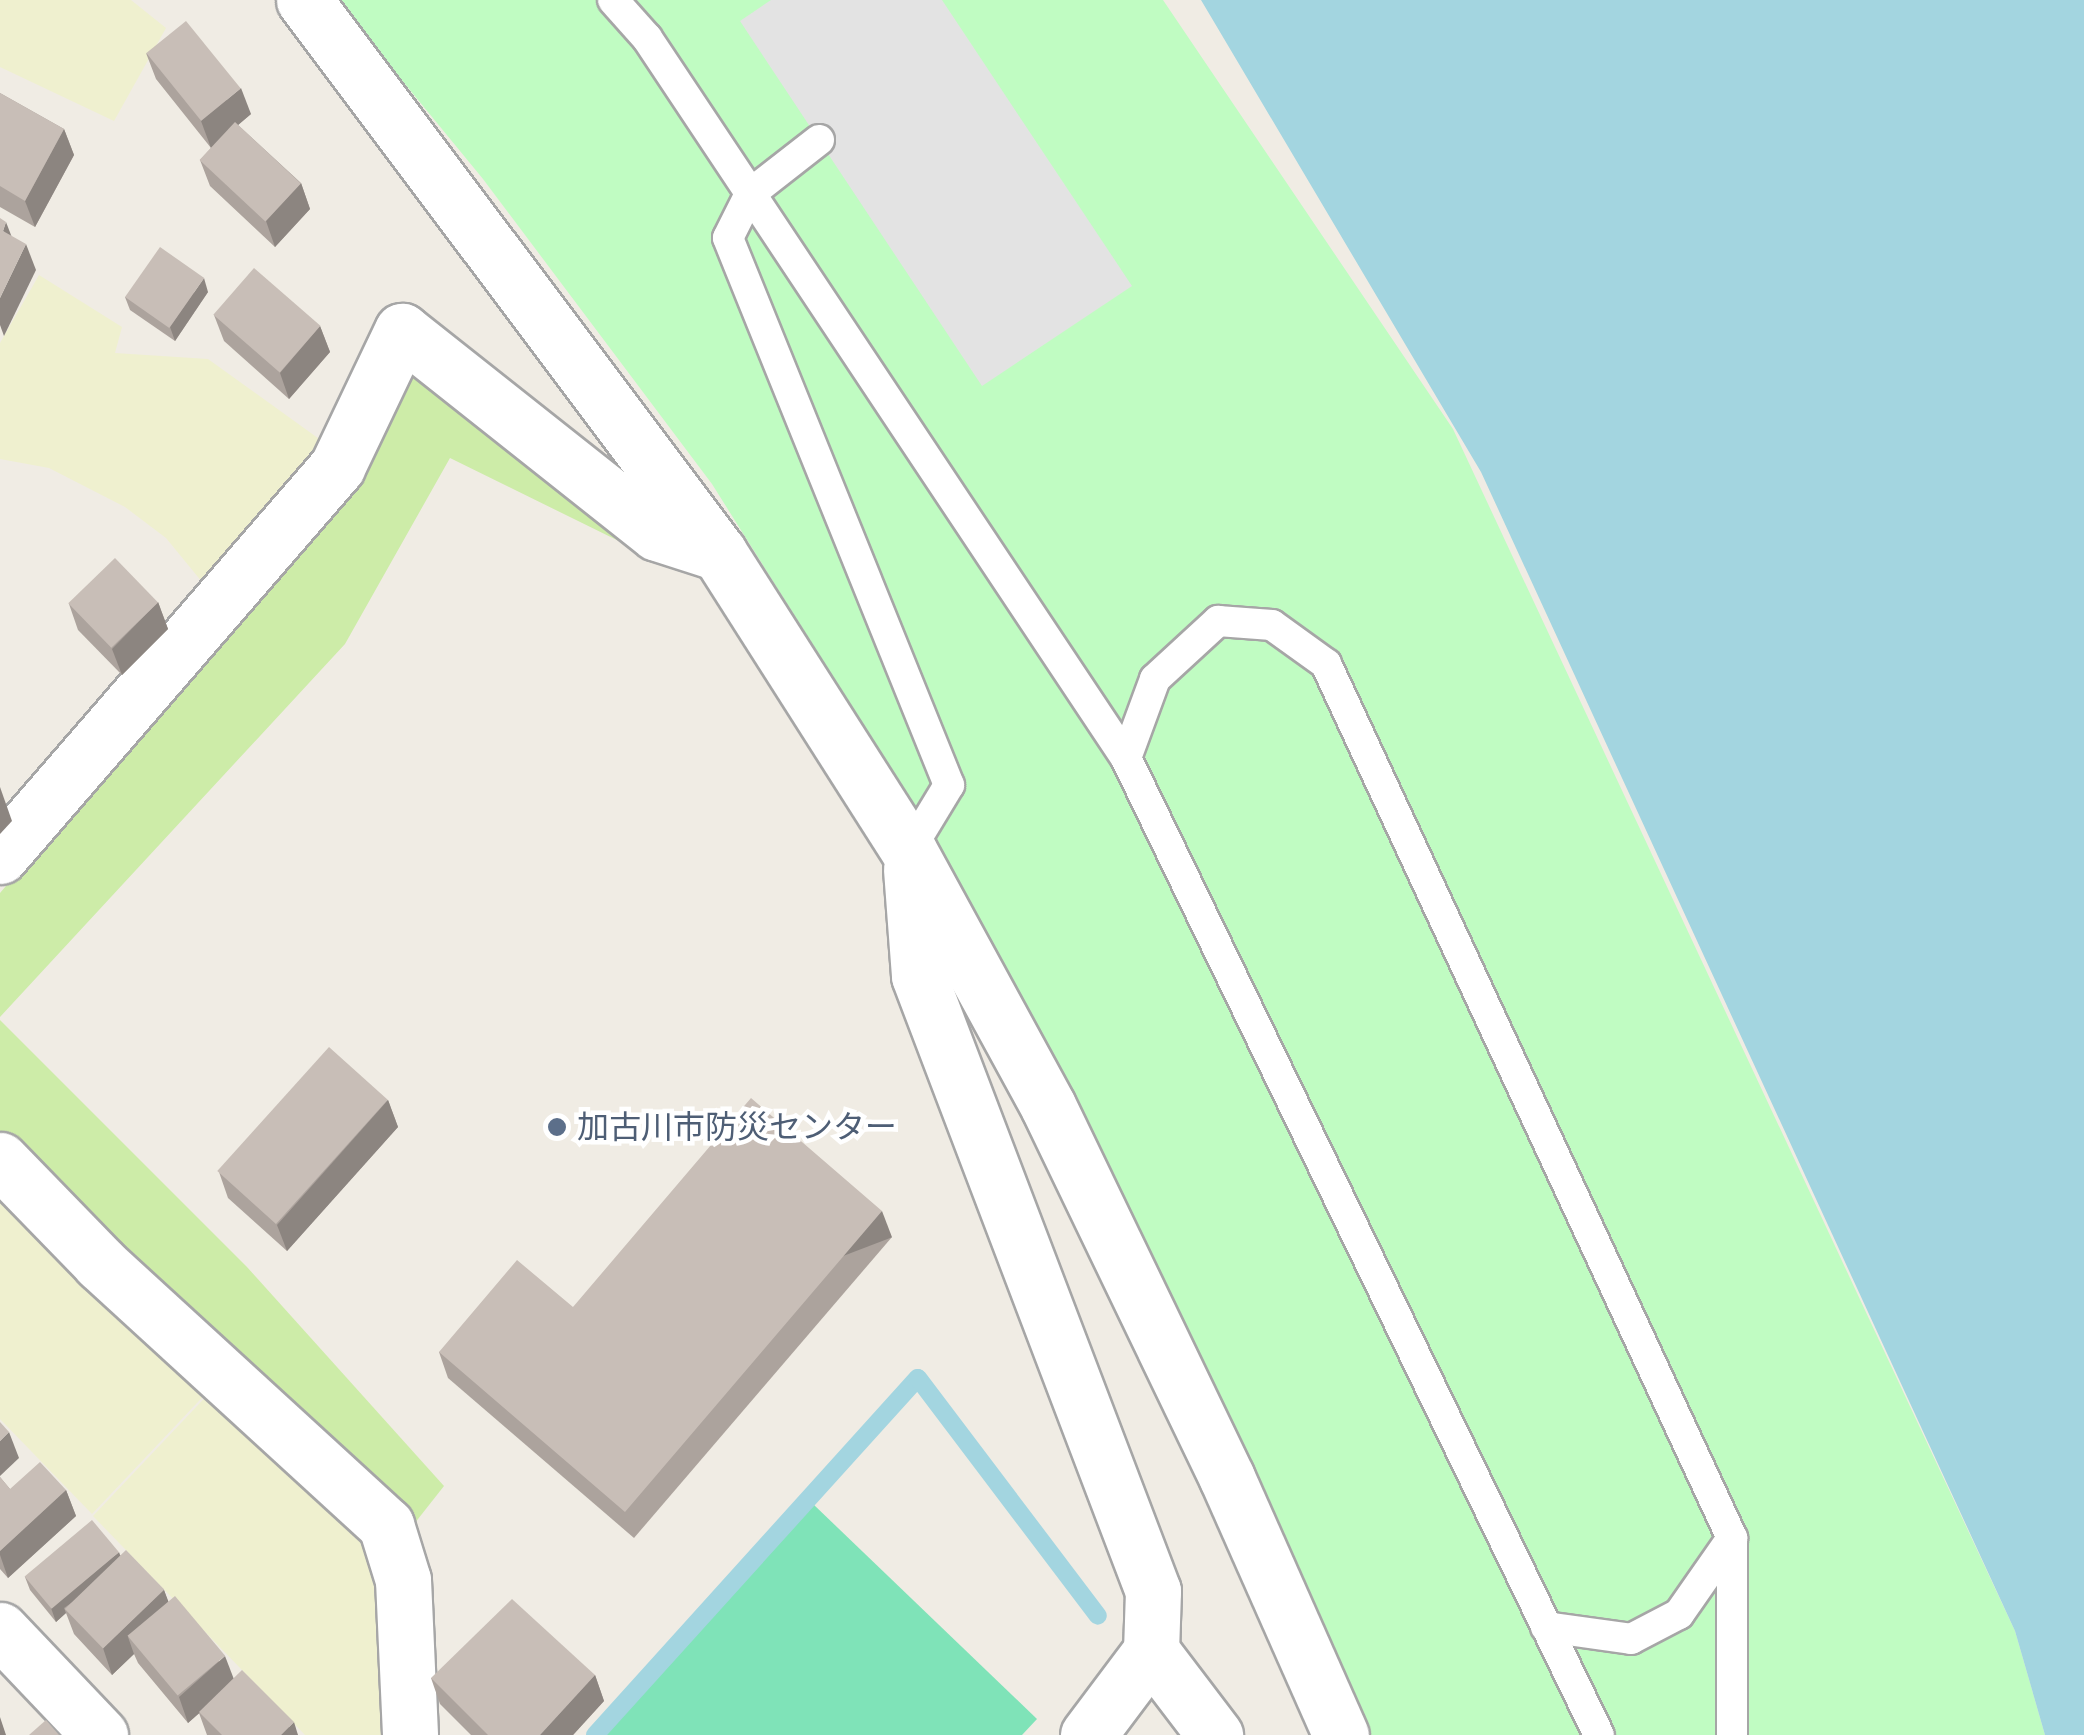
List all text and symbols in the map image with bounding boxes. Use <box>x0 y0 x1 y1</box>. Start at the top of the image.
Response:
place label: 加古川市防災センター <box>577 1108 897 1146</box>
marker: 加古川市防災センター <box>546 1116 568 1138</box>

